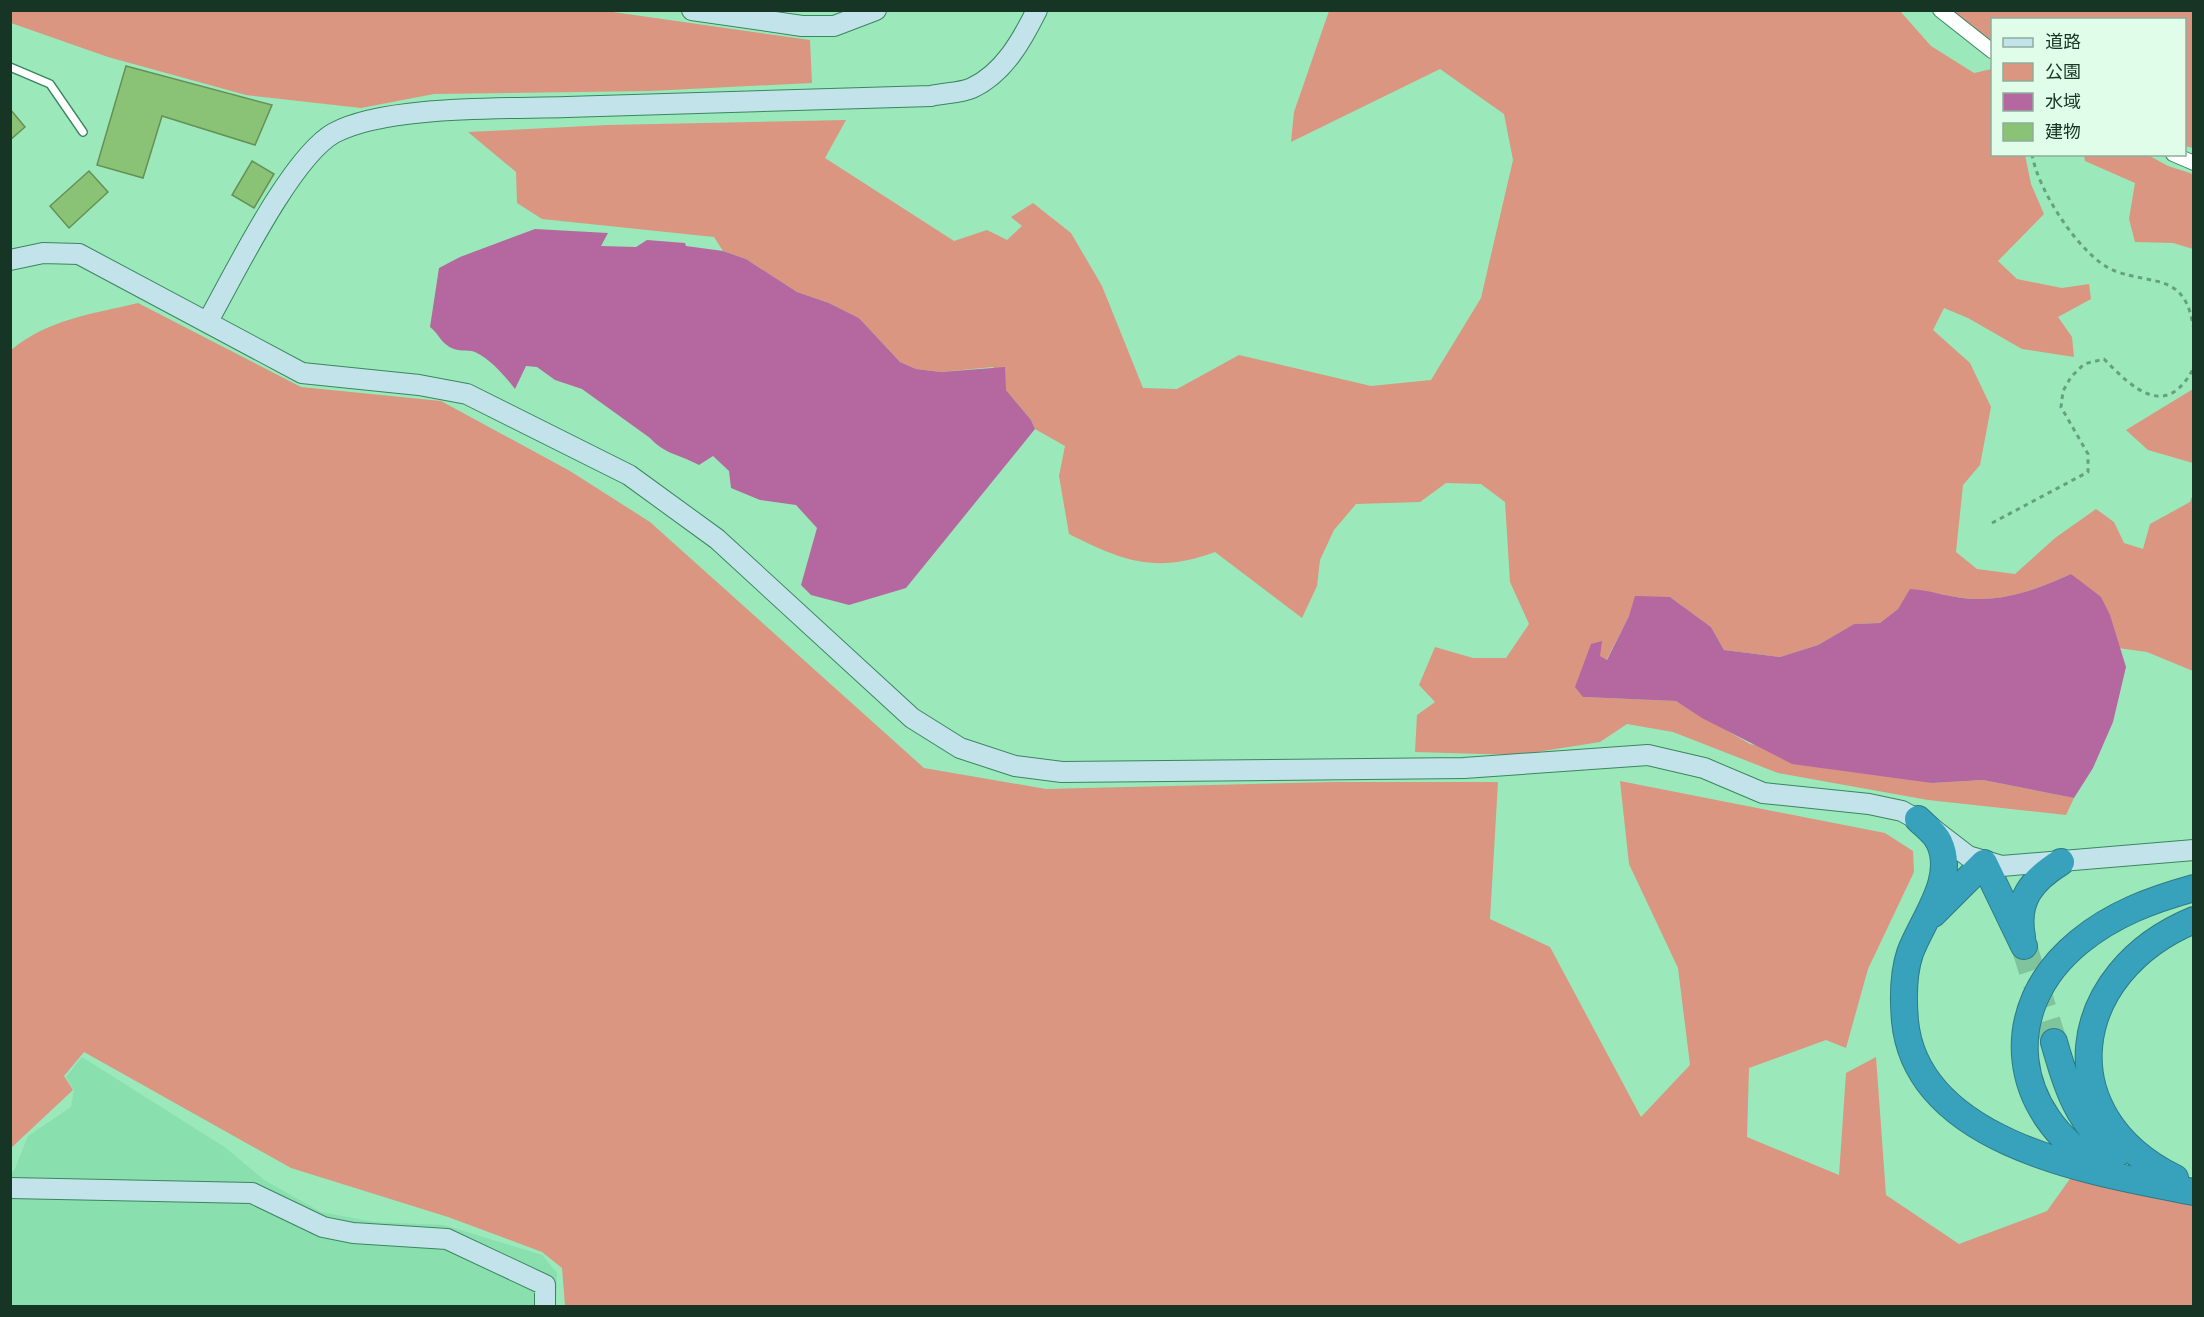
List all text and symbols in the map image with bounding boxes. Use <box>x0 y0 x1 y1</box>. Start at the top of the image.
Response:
legend <box>1991 18 2186 156</box>
text: 道路 <box>2045 30 2081 52</box>
text: 公園 <box>2045 60 2081 82</box>
text: 水域 <box>2045 90 2081 112</box>
text: 建物 <box>2045 120 2081 142</box>

